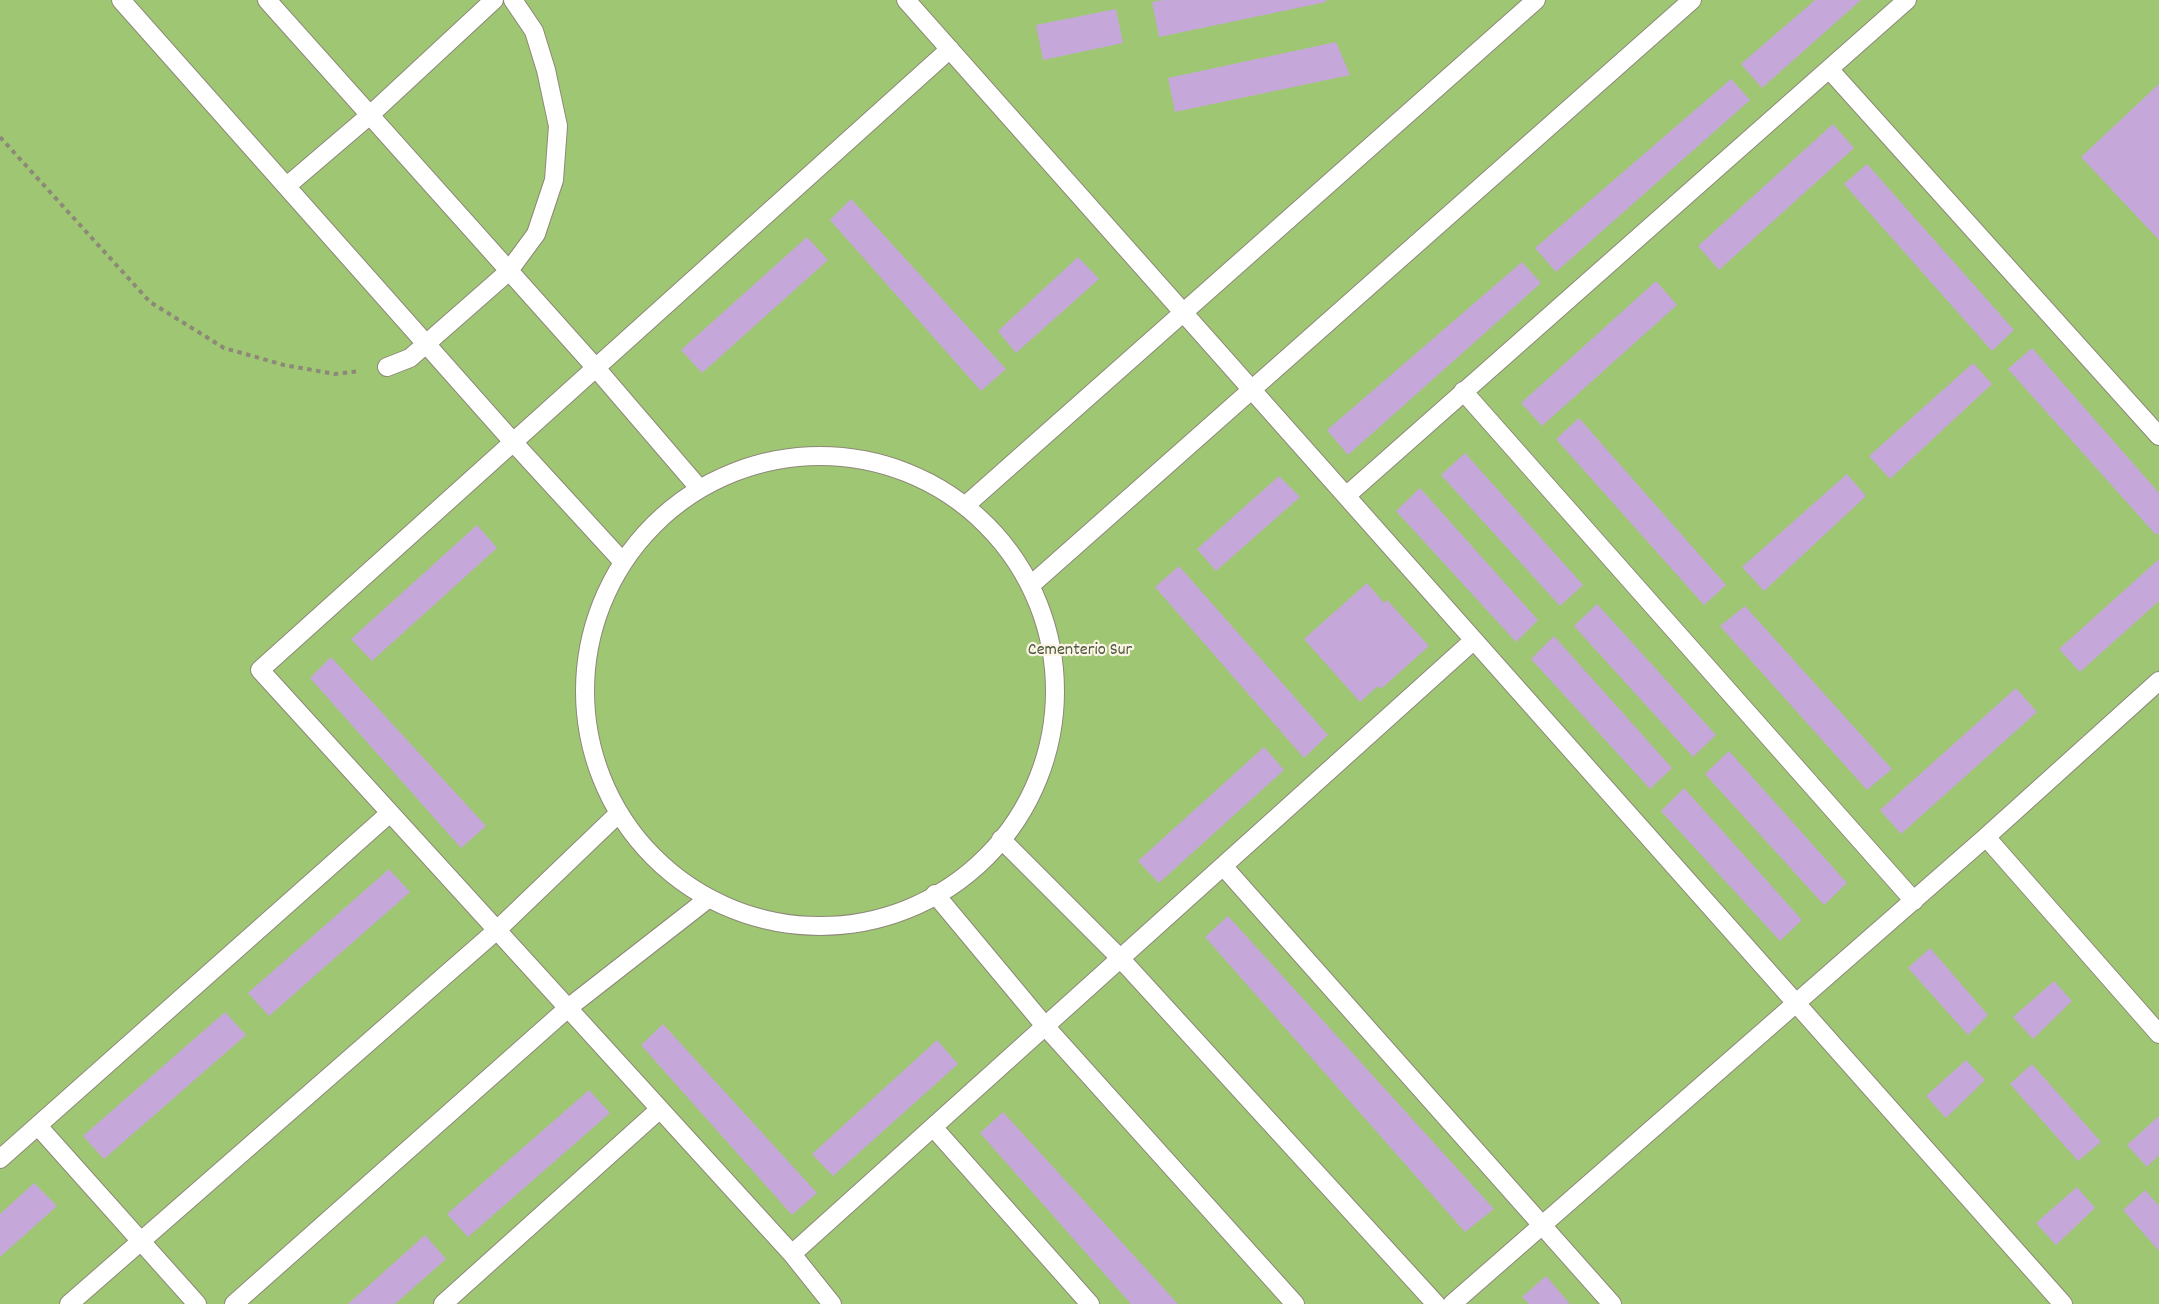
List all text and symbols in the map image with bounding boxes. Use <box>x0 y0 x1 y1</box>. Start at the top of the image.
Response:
park label: Cementerio Sur <box>1028 641 1132 663</box>

